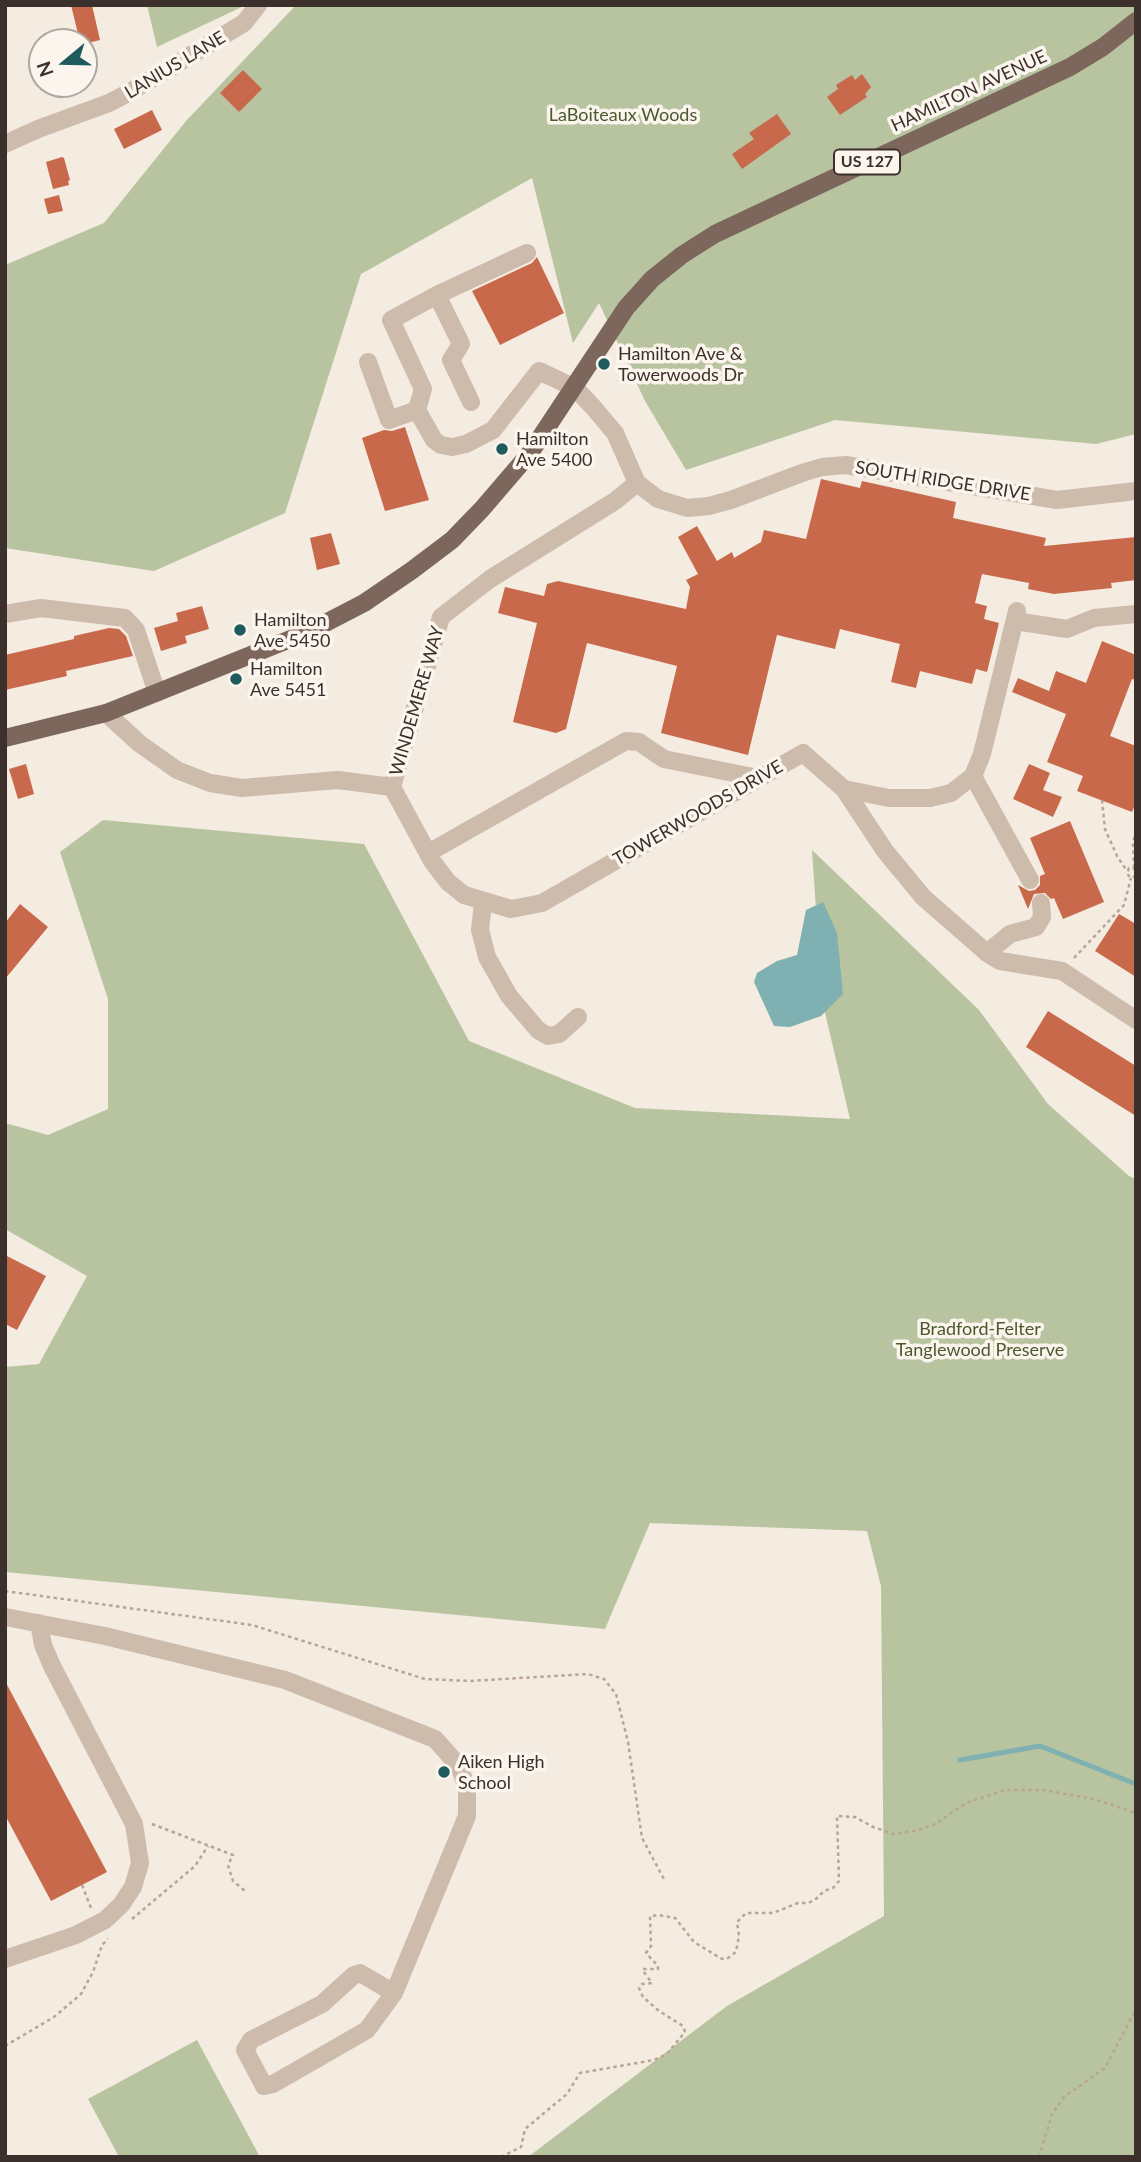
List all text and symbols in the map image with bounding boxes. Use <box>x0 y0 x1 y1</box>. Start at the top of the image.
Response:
street label: LANIUS LANE <box>121 27 229 103</box>
north arrow <box>28 28 98 98</box>
street label: HAMILTON AVENUE <box>888 45 1050 137</box>
text: N <box>31 59 58 80</box>
park label: LaBoiteaux Woods <box>549 104 697 126</box>
road number: US 127 <box>834 150 900 174</box>
place label: Hamilton Ave & Towerwoods Dr <box>618 343 744 386</box>
marker: Hamilton Ave & Towerwoods Dr <box>596 356 612 372</box>
place label: Hamilton Ave 5400 <box>516 428 592 471</box>
marker: Hamilton Ave 5400 <box>494 441 510 457</box>
street label: SOUTH RIDGE DRIVE <box>854 456 1032 506</box>
place label: Hamilton Ave 5450 <box>254 609 330 652</box>
marker: Hamilton Ave 5450 <box>232 622 248 638</box>
street label: WINDEMERE WAY <box>385 624 449 778</box>
place label: Hamilton Ave 5451 <box>250 658 326 700</box>
marker: Hamilton Ave 5451 <box>228 671 244 687</box>
street label: TOWERWOODS DRIVE <box>609 756 787 870</box>
park label: Bradford-Felter Tanglewood Preserve <box>896 1318 1064 1360</box>
place label: Aiken High School <box>458 1751 545 1794</box>
marker: Aiken High School <box>436 1764 452 1780</box>

